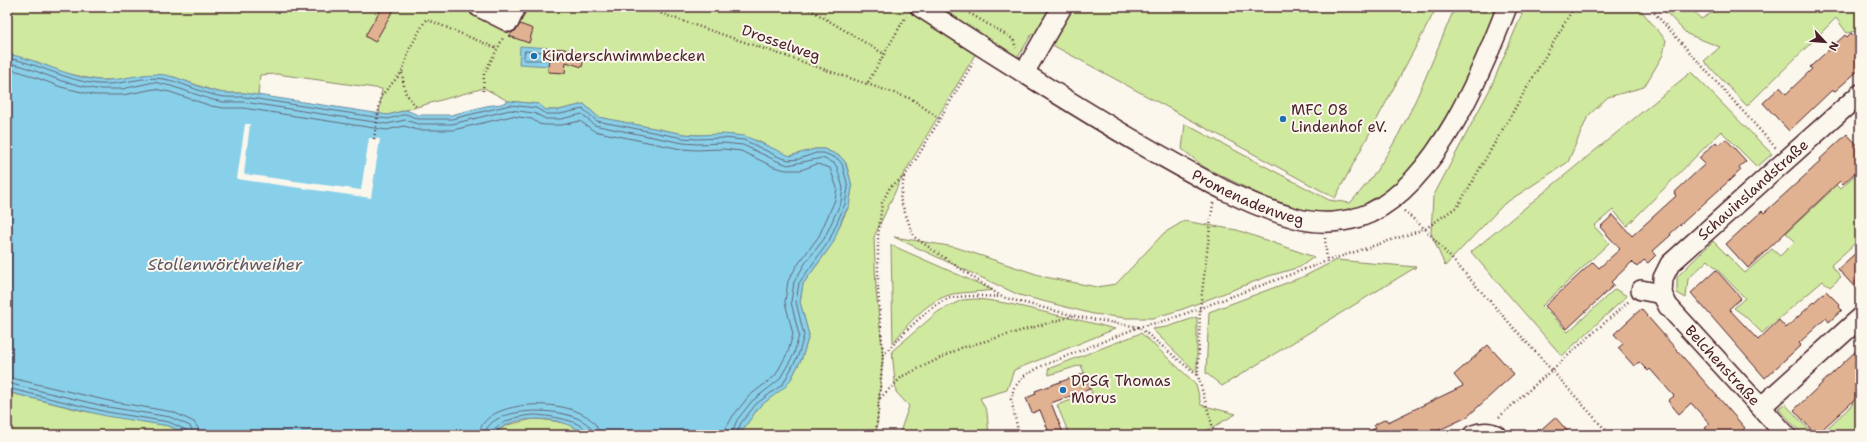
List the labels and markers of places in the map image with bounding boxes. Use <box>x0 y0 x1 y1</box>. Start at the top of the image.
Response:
place label: Kinderschwimmbecken <box>542 46 705 66</box>
marker: Kinderschwimmbecken <box>529 51 539 61</box>
place label: MFC 08 Lindenhof eV. <box>1291 100 1387 137</box>
marker: MFC 08 Lindenhof eV. <box>1278 114 1288 124</box>
place label: DPSG Thomas Morus <box>1071 371 1171 408</box>
marker: DPSG Thomas Morus <box>1058 385 1068 395</box>

